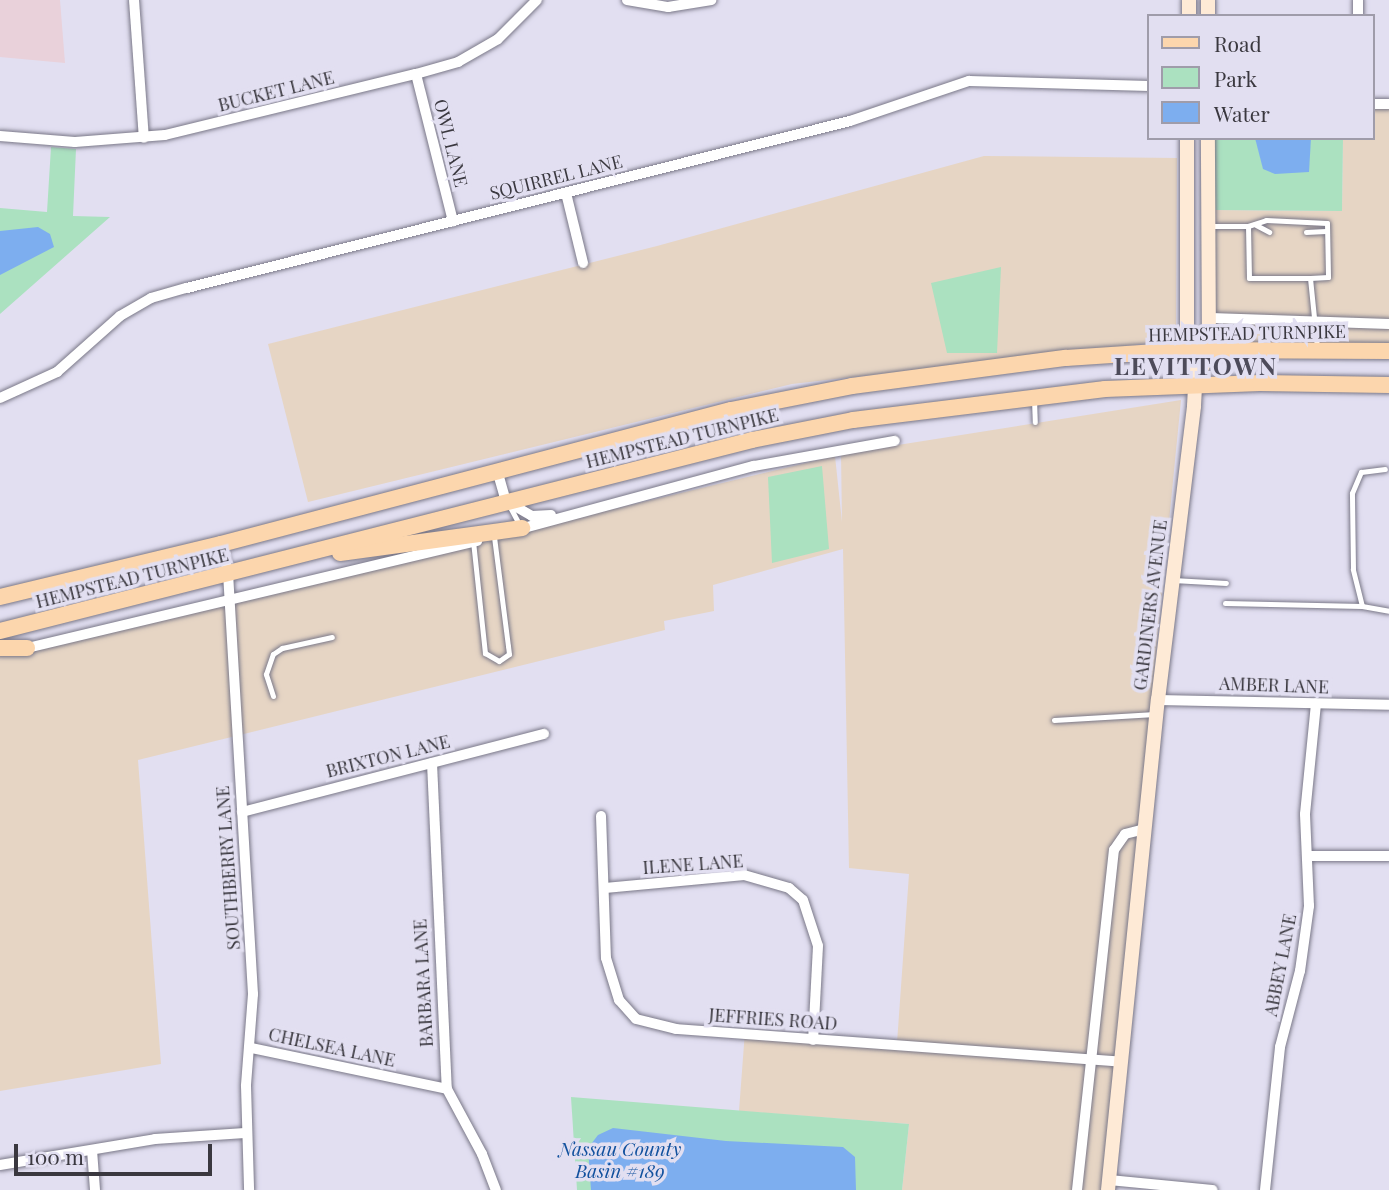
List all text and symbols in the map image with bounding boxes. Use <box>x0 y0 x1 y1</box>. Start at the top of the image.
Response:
legend <box>1148 14 1375 140</box>
text: Road <box>1214 29 1262 57</box>
text: Park <box>1214 64 1257 92</box>
street label: BUCKET LANE <box>216 66 336 116</box>
street label: OWL LANE <box>430 97 472 189</box>
text: Water <box>1214 99 1270 127</box>
street label: SQUIRREL LANE <box>487 150 625 204</box>
street label: HEMPSTEAD TURNPIKE <box>1148 320 1346 346</box>
district label: LEVITTOWN <box>1115 352 1277 380</box>
street label: HEMPSTEAD TURNPIKE <box>583 404 781 472</box>
street label: GARDINERS AVENUE <box>1129 518 1171 692</box>
street label: HEMPSTEAD TURNPIKE <box>33 544 231 612</box>
street label: AMBER LANE <box>1219 672 1329 698</box>
street label: BRIXTON LANE <box>324 730 452 782</box>
street label: SOUTHBERRY LANE <box>211 785 245 951</box>
street label: ILENE LANE <box>642 850 744 878</box>
street label: ABBEY LANE <box>1259 912 1301 1018</box>
street label: BARBARA LANE <box>409 918 437 1048</box>
street label: JEFFRIES ROAD <box>708 1004 838 1034</box>
street label: CHELSEA LANE <box>267 1023 397 1071</box>
scale bar <box>18 1130 215 1174</box>
water label: Nassau County Basin #189 <box>559 1138 681 1182</box>
text: 100 m <box>27 1142 84 1170</box>

